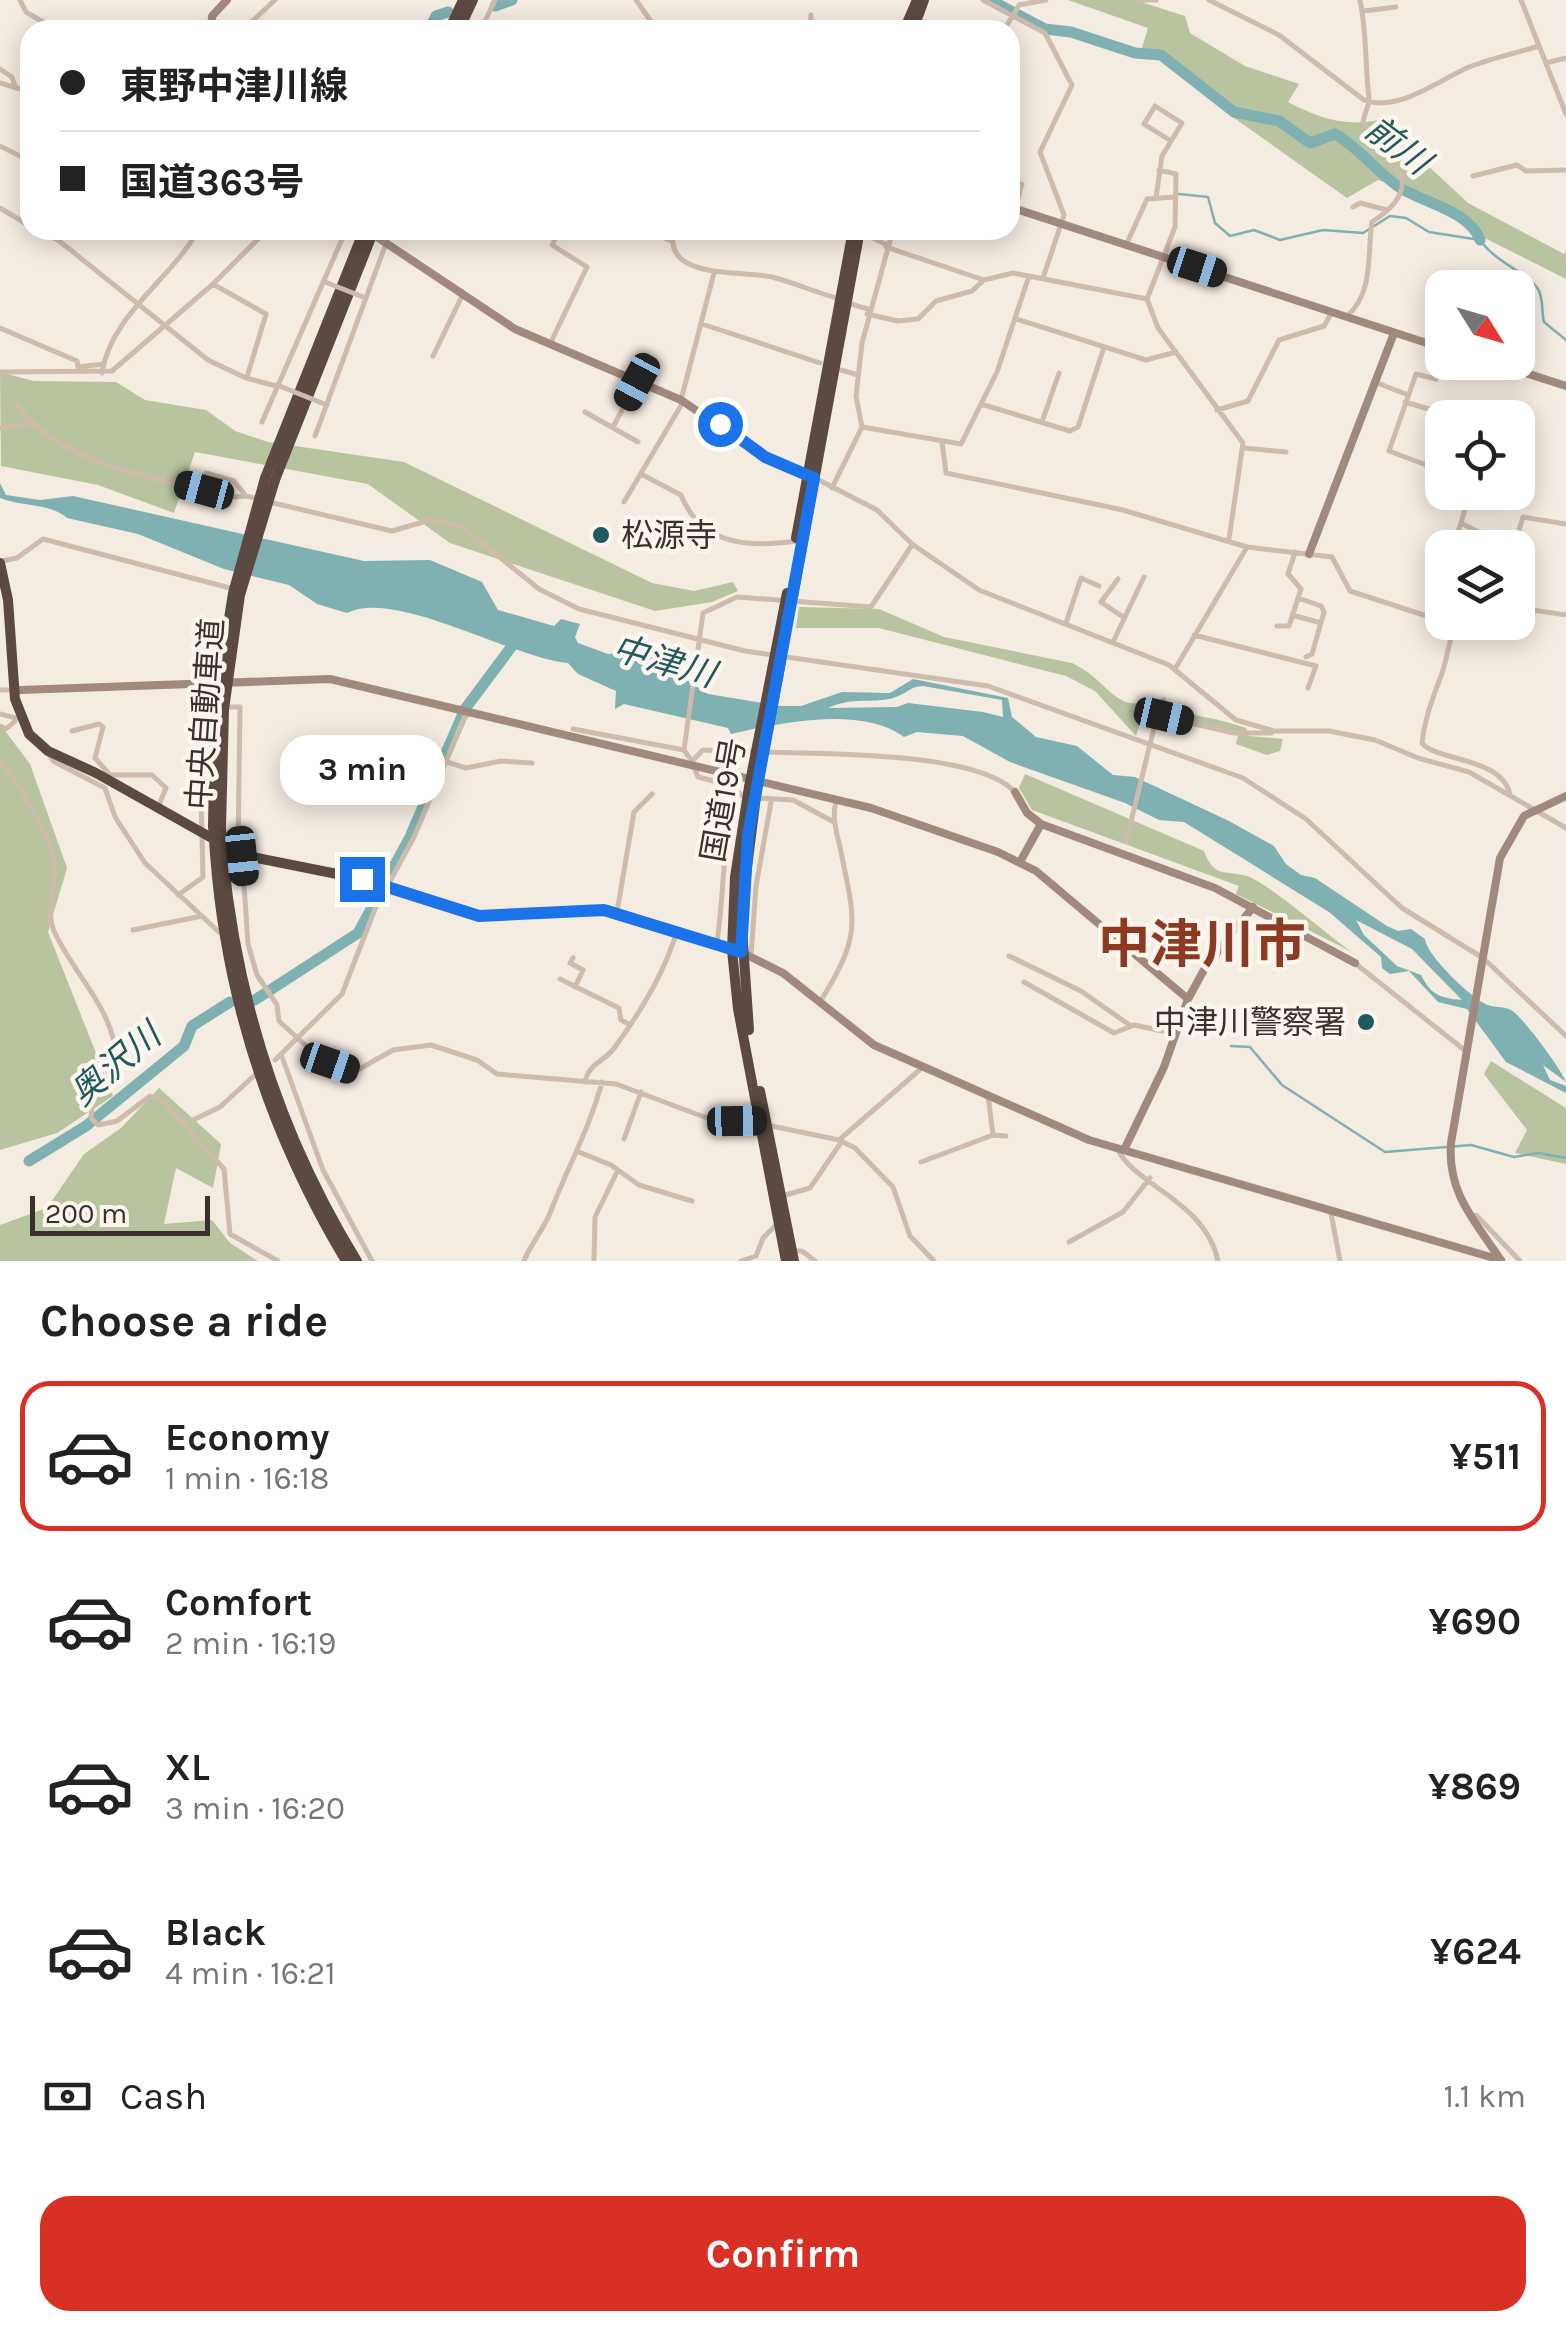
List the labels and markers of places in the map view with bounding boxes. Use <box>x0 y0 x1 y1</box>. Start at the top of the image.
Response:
place label: 松源寺 <box>621 517 717 554</box>
marker: 松源寺 <box>590 524 612 546</box>
place label: 中津川警察署 <box>1154 1004 1346 1041</box>
marker: 中津川警察署 <box>1355 1011 1377 1033</box>

